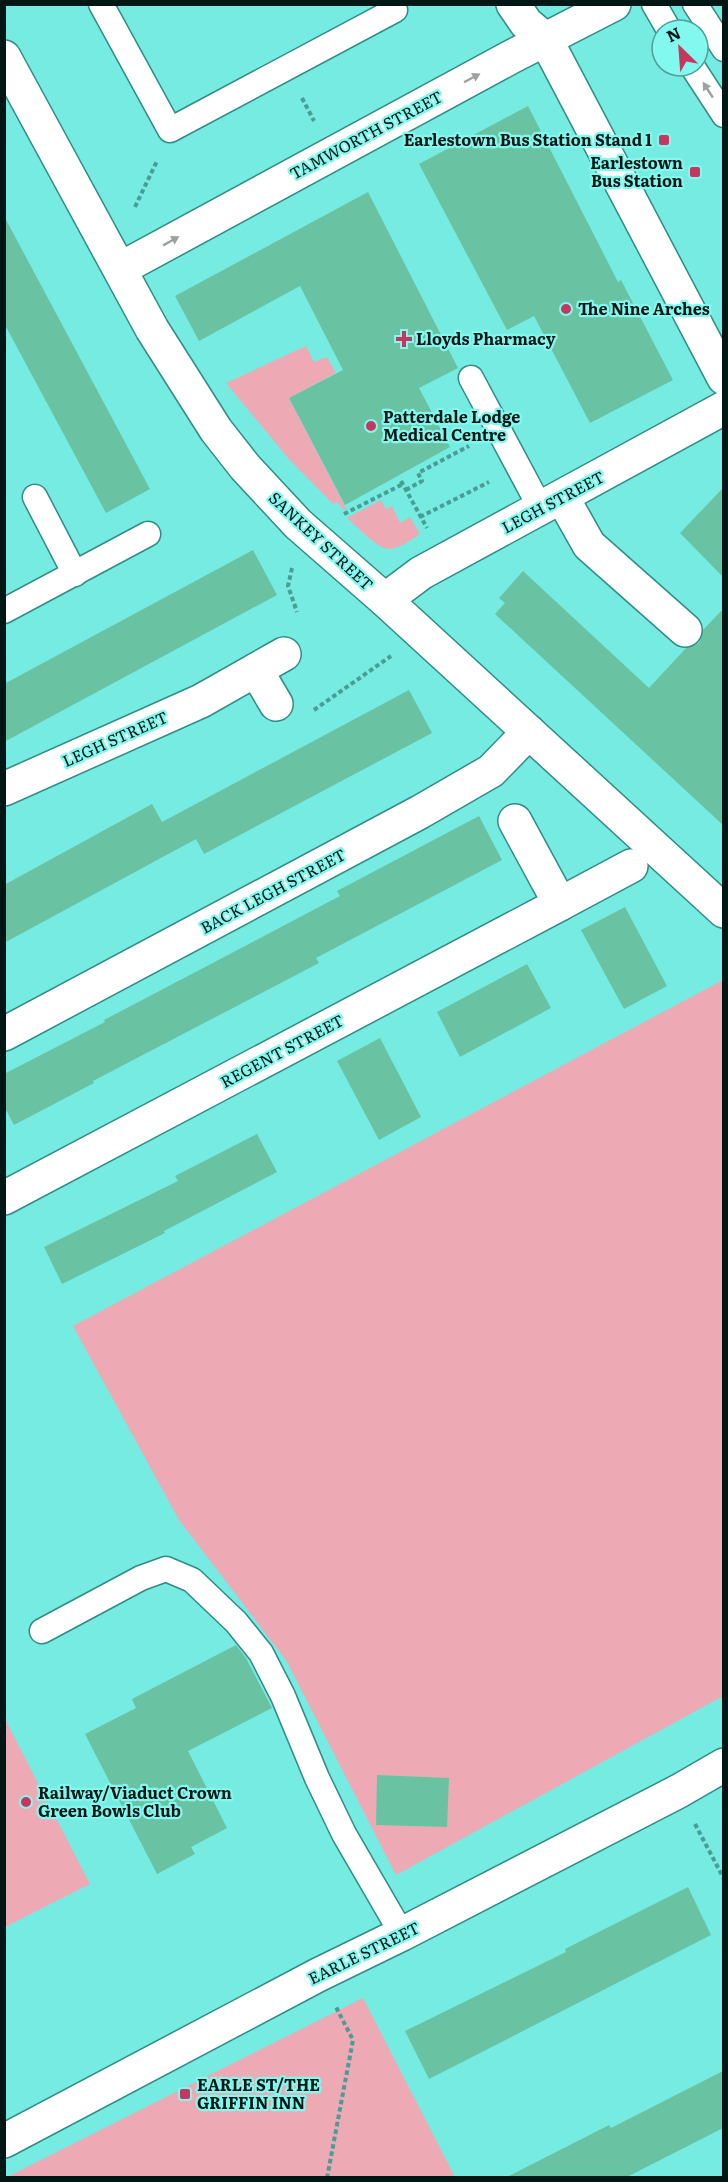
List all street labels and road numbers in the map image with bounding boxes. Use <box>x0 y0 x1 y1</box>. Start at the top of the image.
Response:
street label: TAMWORTH STREET <box>285 84 446 185</box>
street label: LEGH STREET <box>497 464 608 538</box>
street label: SANKEY STREET <box>264 485 379 595</box>
street label: LEGH STREET <box>58 704 171 772</box>
street label: BACK LEGH STREET <box>196 842 350 939</box>
street label: REGENT STREET <box>216 1007 348 1093</box>
street label: EARLE STREET <box>304 1915 424 1990</box>

